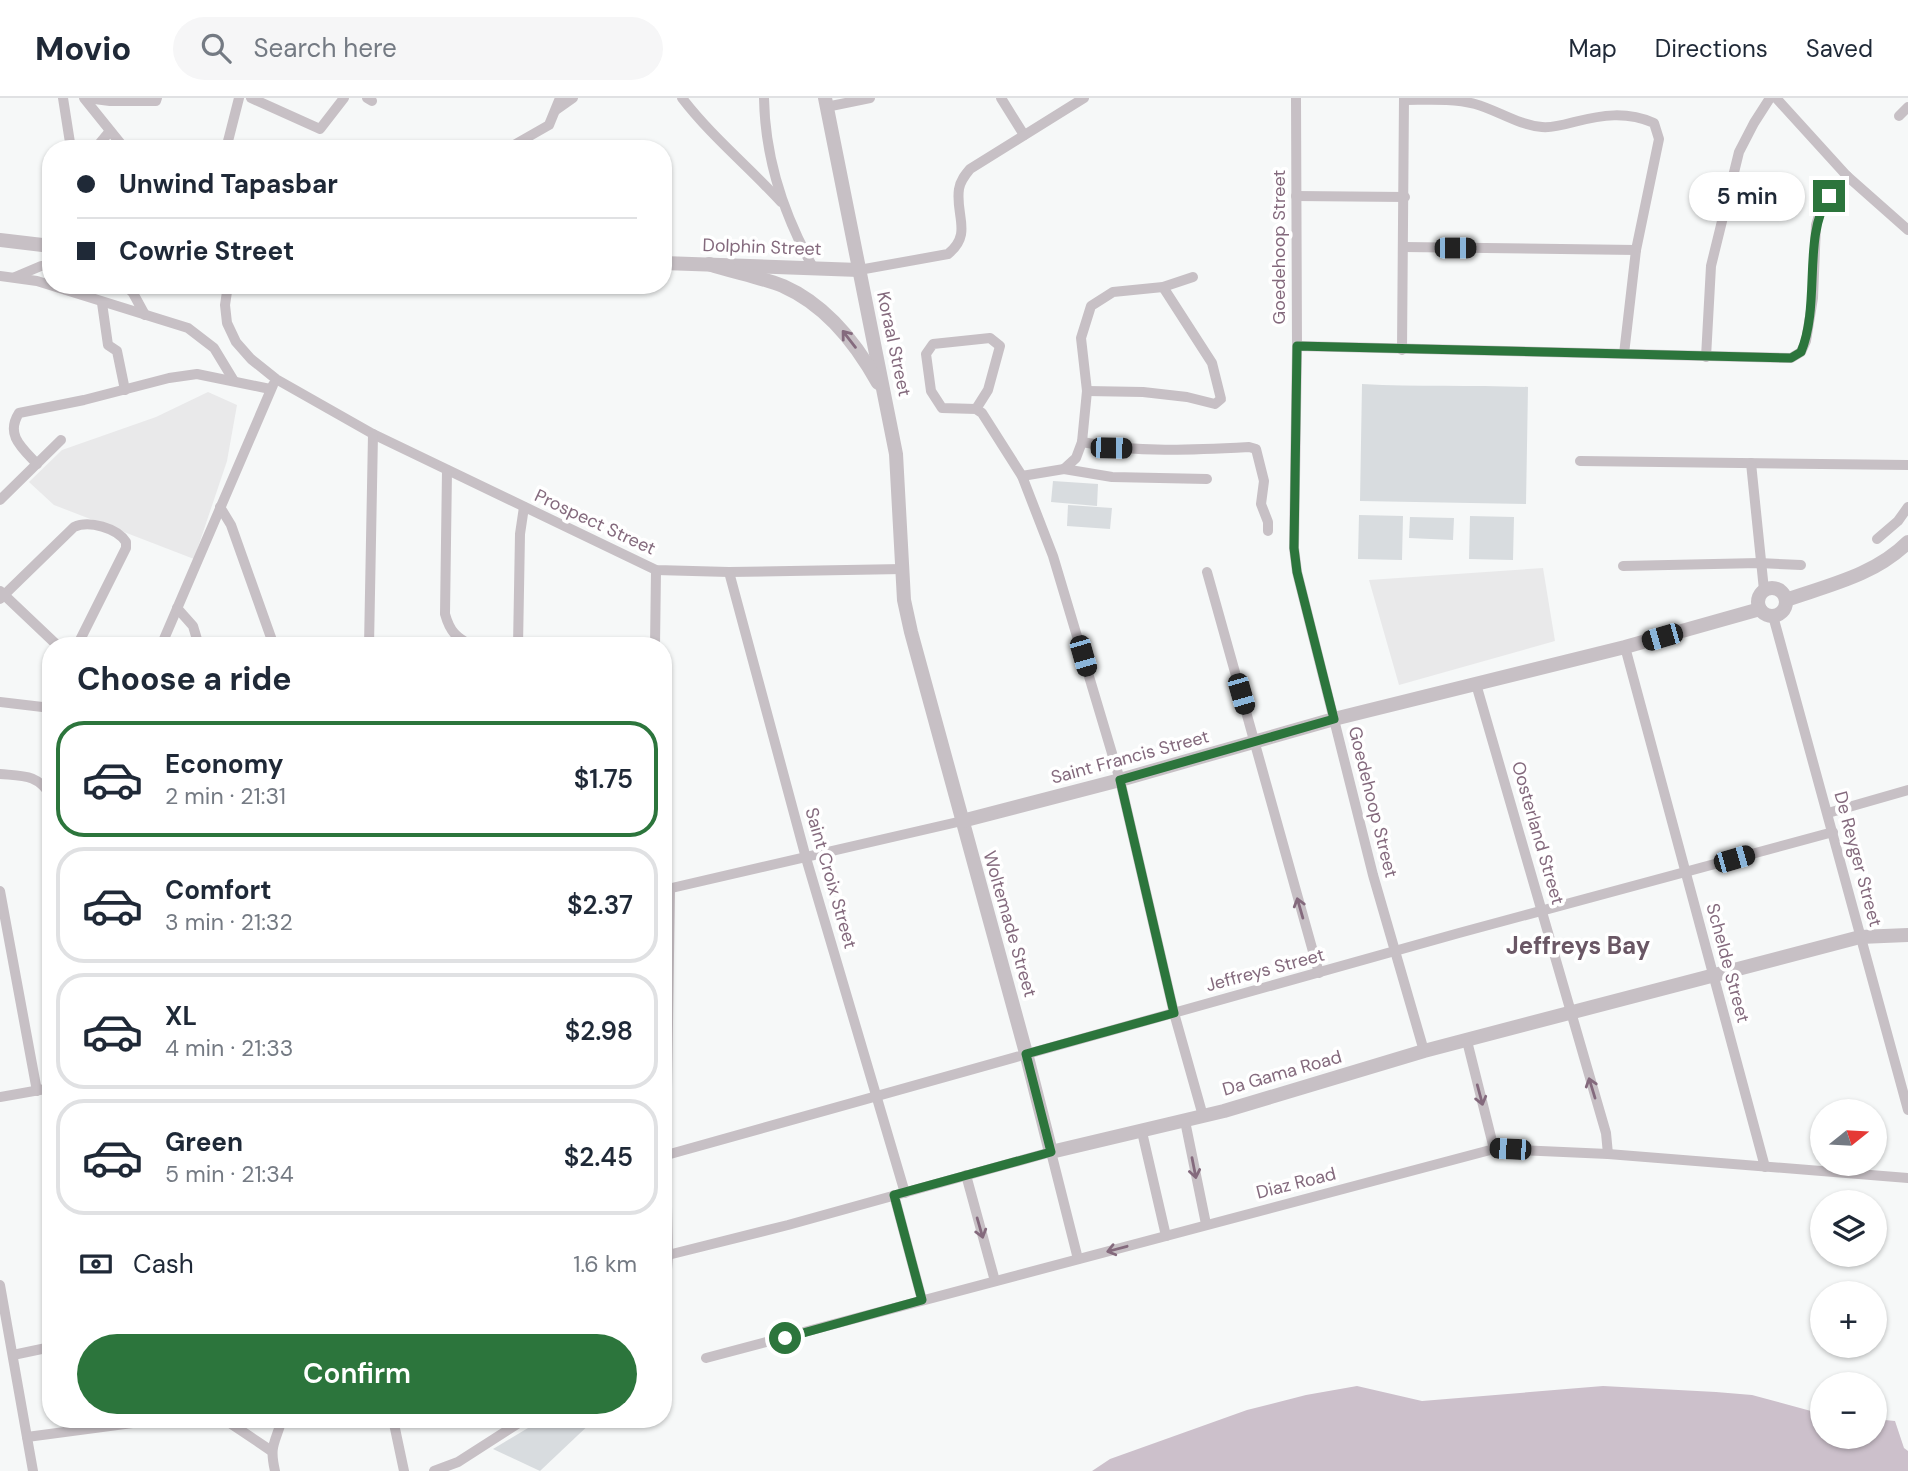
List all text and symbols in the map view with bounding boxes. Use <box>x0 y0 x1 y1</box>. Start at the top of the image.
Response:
search box <box>173 17 663 80</box>
text: Movio <box>35 27 131 70</box>
icon: search <box>197 29 235 67</box>
text: Search here <box>253 31 397 65</box>
text: Map <box>1569 33 1617 64</box>
text: Directions <box>1655 33 1768 64</box>
text: Saved <box>1806 33 1873 64</box>
text: Unwind Tapasbar <box>119 167 338 201</box>
street label: Goedehoop Street <box>1267 170 1291 324</box>
callout: 5 min <box>1689 172 1804 220</box>
route end <box>1813 180 1845 212</box>
text: 5 min <box>1716 181 1778 211</box>
street label: Dolphin Street <box>702 233 822 261</box>
text: Cowrie Street <box>119 234 294 268</box>
car <box>1435 238 1477 259</box>
street label: Koraal Street <box>871 289 917 399</box>
one-way arrow <box>841 330 856 348</box>
car <box>1090 437 1133 459</box>
street label: Prospect Street <box>531 483 659 561</box>
car <box>1639 621 1686 653</box>
car <box>1068 633 1099 679</box>
text: Choose a ride <box>77 658 292 700</box>
car <box>1226 671 1257 717</box>
street label: Saint Francis Street <box>1048 724 1212 790</box>
street label: Goedehoop Street <box>1343 724 1403 880</box>
text: Economy <box>165 747 283 781</box>
icon: car <box>81 748 144 811</box>
street label: Oosterland Street <box>1506 758 1570 908</box>
text: $1.75 <box>574 762 633 796</box>
text: 2 min · 21:31 <box>165 781 286 811</box>
street label: De Reyger Street <box>1828 789 1888 929</box>
street label: Saint Croix Street <box>799 805 863 951</box>
car <box>1711 843 1758 875</box>
street label: Woltemade Street <box>978 848 1042 1000</box>
text: Comfort <box>165 873 271 907</box>
icon: car <box>81 874 144 937</box>
text: $2.37 <box>567 888 633 922</box>
one-way arrow <box>1293 897 1306 919</box>
street label: Schelde Street <box>1701 901 1755 1025</box>
text: 3 min · 21:32 <box>165 907 293 937</box>
district label: Jeffreys Bay <box>1506 930 1651 961</box>
street label: Jeffreys Street <box>1203 943 1327 997</box>
text: XL <box>165 999 197 1033</box>
icon: car <box>81 1000 144 1063</box>
text: $2.98 <box>565 1014 633 1048</box>
text: 4 min · 21:33 <box>165 1033 293 1063</box>
street label: Da Gama Road <box>1220 1045 1344 1101</box>
one-way arrow <box>1585 1078 1598 1100</box>
one-way arrow <box>1475 1084 1488 1106</box>
north arrow <box>1810 1099 1886 1176</box>
map controls <box>1810 1099 1887 1449</box>
text: Green <box>165 1125 243 1159</box>
icon: car <box>81 1126 144 1189</box>
car <box>1489 1137 1532 1161</box>
text: $2.45 <box>564 1140 633 1174</box>
one-way arrow <box>1188 1156 1202 1179</box>
text: 5 min · 21:34 <box>165 1159 294 1189</box>
street label: Diaz Road <box>1254 1162 1338 1204</box>
button: layers <box>1810 1190 1887 1267</box>
one-way arrow <box>975 1217 988 1239</box>
one-way arrow <box>1106 1243 1129 1256</box>
icon: cash <box>77 1245 115 1283</box>
text: Cash <box>133 1247 194 1281</box>
text: 1.6 km <box>573 1249 637 1279</box>
button: + <box>1810 1281 1887 1358</box>
route start <box>769 1322 801 1354</box>
button: Confirm <box>77 1334 637 1414</box>
button: − <box>1810 1372 1887 1449</box>

